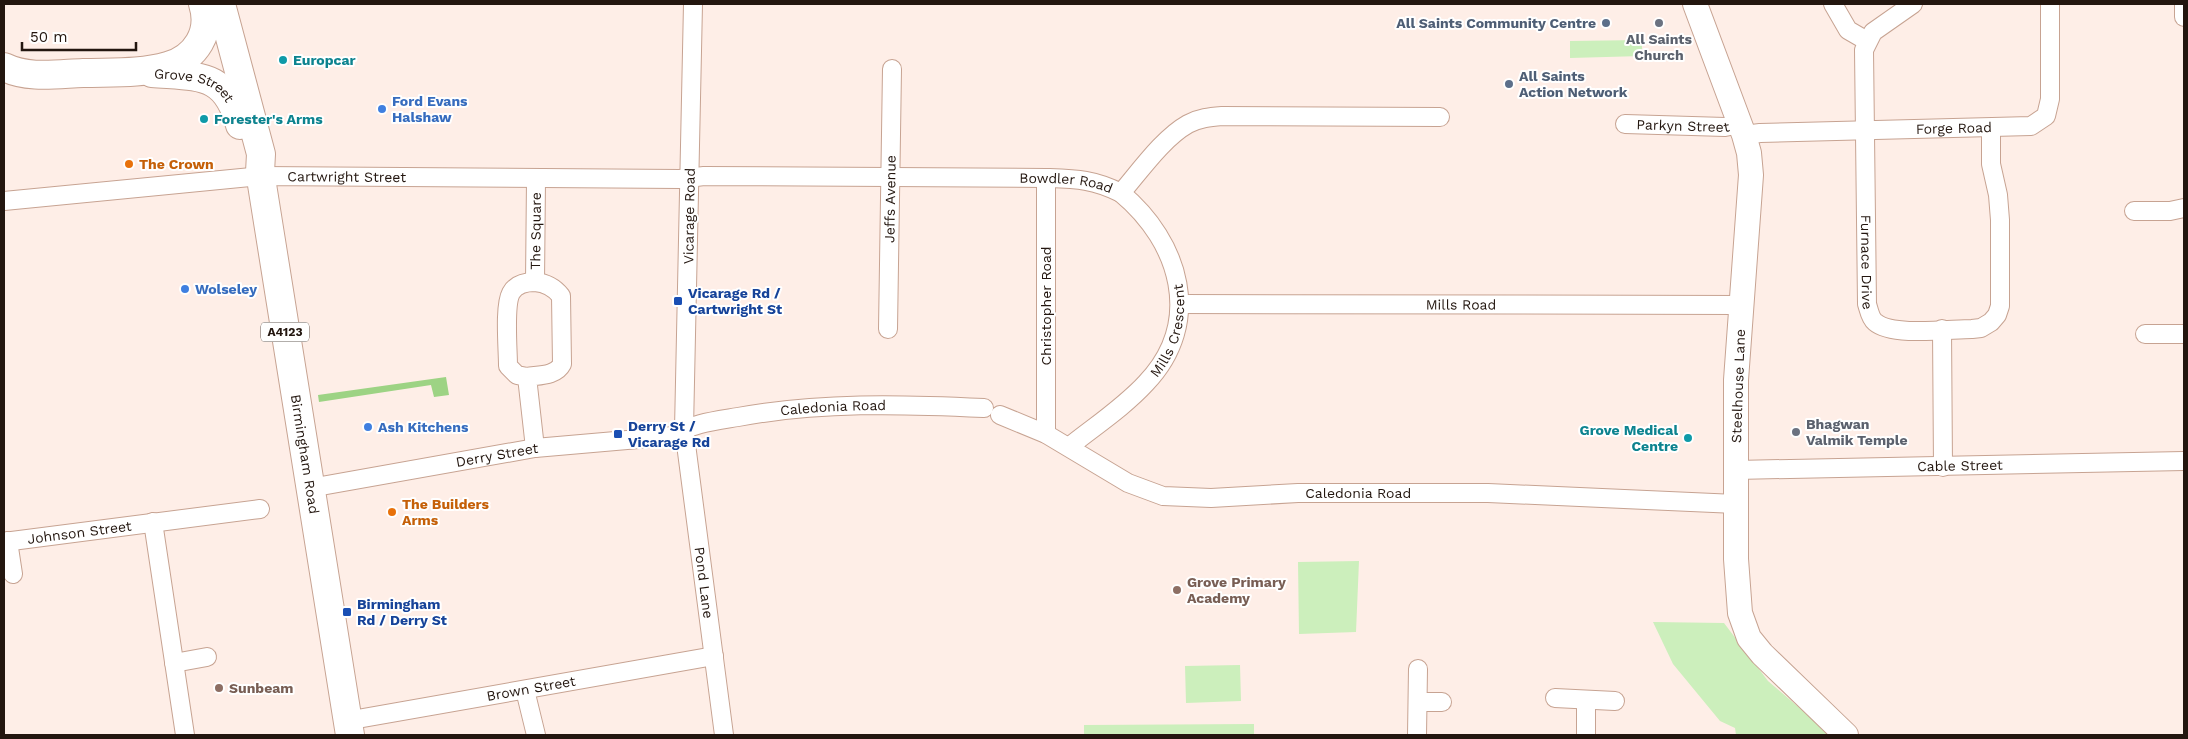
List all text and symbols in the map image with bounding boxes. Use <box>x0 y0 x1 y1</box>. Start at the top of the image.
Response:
place label: All Saints Community Centre <box>1396 15 1596 31</box>
marker: All Saints Community Centre <box>1600 17 1612 29</box>
marker: All Saints Church <box>1653 17 1665 29</box>
scale bar <box>22 20 136 52</box>
text: 50 m <box>30 28 67 46</box>
place label: All Saints Church <box>1626 31 1692 63</box>
place label: Europcar <box>293 52 356 68</box>
marker: Europcar <box>277 54 289 66</box>
street label: Grove Street <box>153 65 238 105</box>
place label: All Saints Action Network <box>1519 68 1628 100</box>
marker: All Saints Action Network <box>1503 78 1515 90</box>
place label: Ford Evans Halshaw <box>392 93 468 125</box>
marker: Ford Evans Halshaw <box>376 103 388 115</box>
place label: Forester's Arms <box>214 111 323 127</box>
marker: Forester's Arms <box>198 113 210 125</box>
street label: Parkyn Street <box>1636 116 1731 135</box>
street label: Forge Road <box>1916 119 1992 137</box>
street label: Jeffs Avenue <box>881 155 899 243</box>
place label: The Crown <box>139 156 214 172</box>
marker: The Crown <box>123 158 135 170</box>
street label: Cartwright Street <box>287 168 406 185</box>
street label: Vicarage Road <box>680 168 698 264</box>
street label: Bowdler Road <box>1019 170 1115 196</box>
street label: The Square <box>527 192 544 270</box>
street label: Furnace Drive <box>1858 215 1876 311</box>
street label: Christopher Road <box>1038 246 1054 366</box>
place label: Wolseley <box>195 281 257 297</box>
marker: Wolseley <box>179 283 191 295</box>
street label: Mills Crescent <box>1147 283 1187 380</box>
place label: Vicarage Rd / Cartwright St <box>688 285 782 317</box>
marker: Vicarage Rd / Cartwright St <box>672 295 684 307</box>
street label: Mills Road <box>1426 296 1496 313</box>
road number: A4123 <box>261 322 309 342</box>
street label: Steelhouse Lane <box>1728 329 1748 443</box>
street label: Birmingham Road <box>288 393 323 515</box>
street label: Caledonia Road <box>779 397 886 419</box>
place label: Bhagwan Valmik Temple <box>1806 416 1908 448</box>
place label: Derry St / Vicarage Rd <box>628 418 710 450</box>
place label: Ash Kitchens <box>378 419 469 435</box>
marker: Ash Kitchens <box>362 421 374 433</box>
place label: Grove Medical Centre <box>1580 422 1678 454</box>
marker: Bhagwan Valmik Temple <box>1790 426 1802 438</box>
marker: Derry St / Vicarage Rd <box>612 428 624 440</box>
marker: Grove Medical Centre <box>1682 432 1694 444</box>
street label: Derry Street <box>455 440 539 470</box>
street label: Cable Street <box>1917 457 2003 474</box>
street label: Caledonia Road <box>1305 485 1411 501</box>
place label: The Builders Arms <box>402 496 490 528</box>
marker: The Builders Arms <box>386 506 398 518</box>
street label: Johnson Street <box>26 518 133 547</box>
street label: Pond Lane <box>691 546 717 619</box>
place label: Grove Primary Academy <box>1187 574 1286 606</box>
marker: Grove Primary Academy <box>1171 584 1183 596</box>
place label: Birmingham Rd / Derry St <box>357 596 447 628</box>
marker: Birmingham Rd / Derry St <box>341 606 353 618</box>
street label: Brown Street <box>485 673 577 704</box>
place label: Sunbeam <box>229 680 294 696</box>
marker: Sunbeam <box>213 682 225 694</box>

